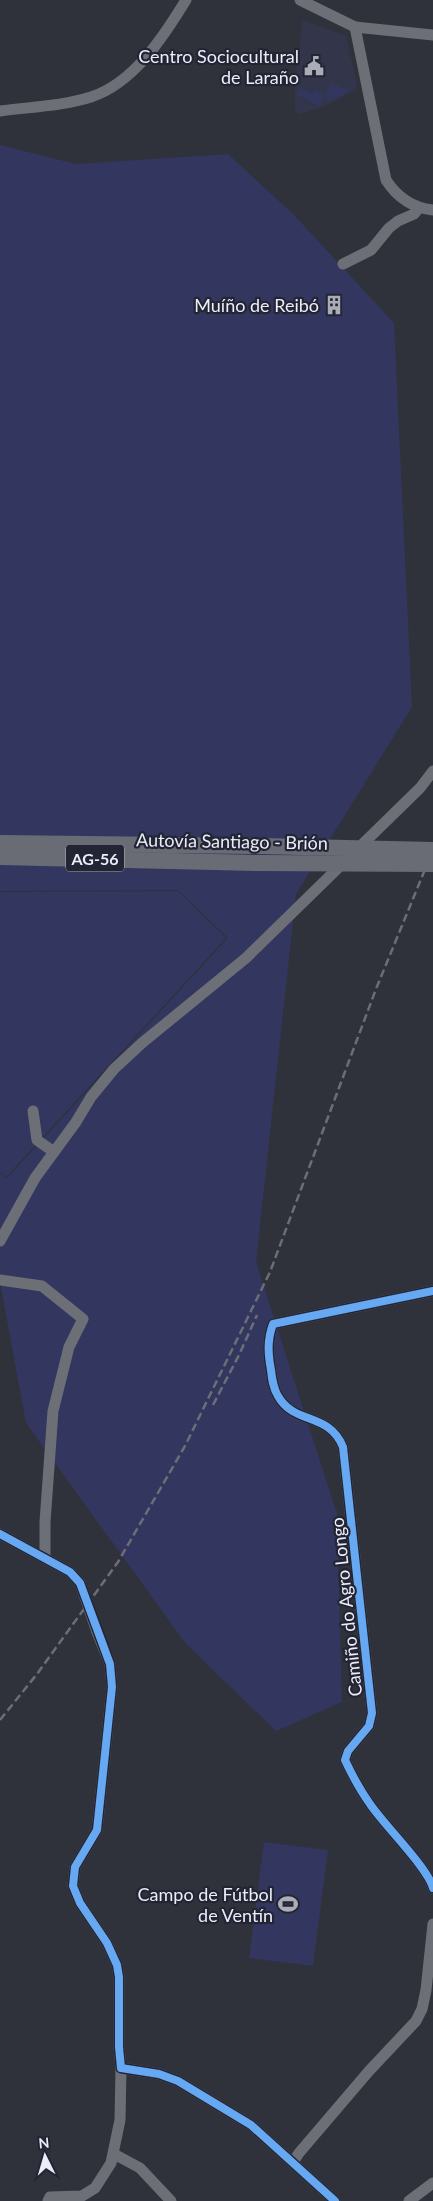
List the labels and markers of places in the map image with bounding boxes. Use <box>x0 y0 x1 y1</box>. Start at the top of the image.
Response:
place label: Centro Sociocultural de Laraño <box>138 45 299 88</box>
public building icon: Centro Sociocultural de Laraño <box>303 55 325 77</box>
place label: Muíño de Reibó <box>194 294 319 316</box>
building icon: Muíño de Reibó <box>323 294 345 316</box>
place label: Campo de Fútbol de Ventín <box>138 1883 273 1926</box>
sports icon: Campo de Fútbol de Ventín <box>277 1893 299 1915</box>

